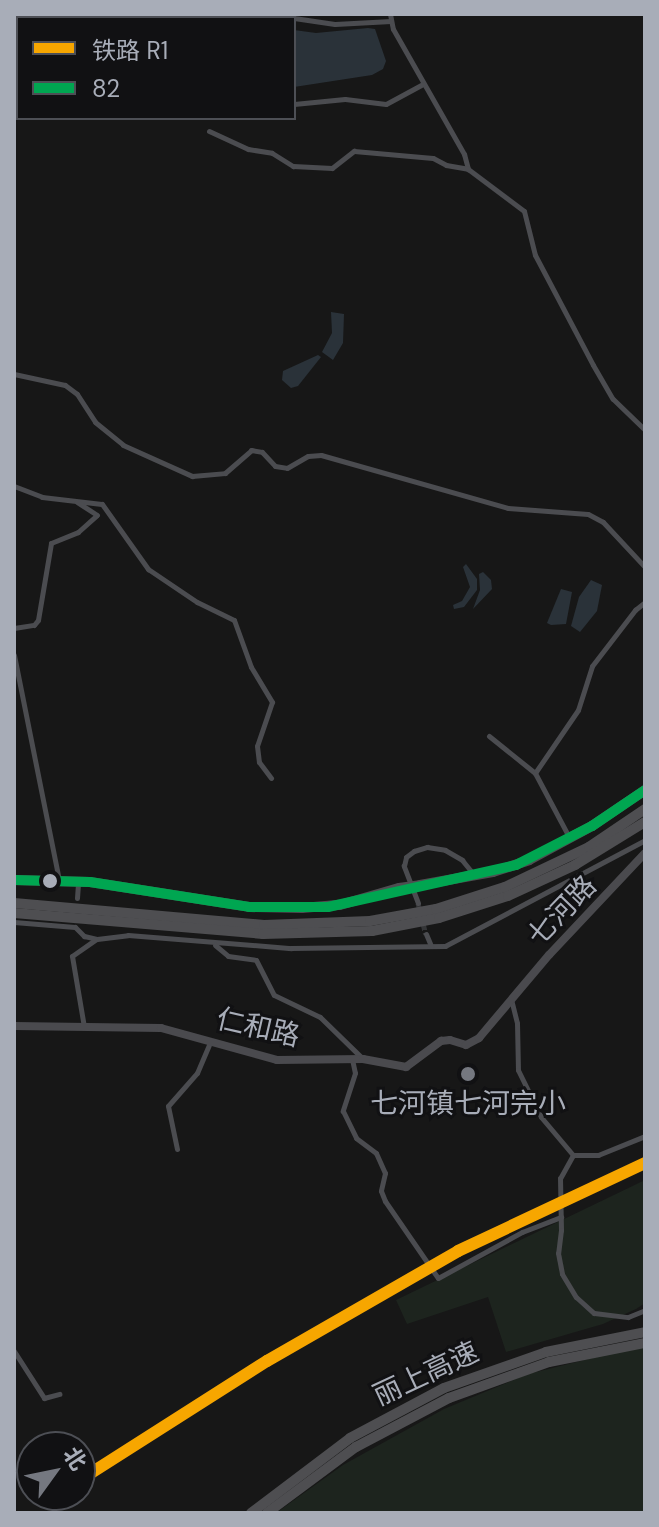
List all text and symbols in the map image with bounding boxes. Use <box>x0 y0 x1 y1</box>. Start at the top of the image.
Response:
legend <box>16 16 296 120</box>
text: 铁路 R1 <box>92 35 168 66</box>
text: 82 <box>92 73 120 104</box>
street label: 七河路 <box>521 869 603 953</box>
unlabelled marker <box>42 873 58 889</box>
street label: 仁和路 <box>213 1002 303 1054</box>
marker: 七河镇七河完小 <box>459 1065 477 1083</box>
place label: 七河镇七河完小 <box>370 1087 566 1121</box>
street label: 丽上高速 <box>368 1335 484 1413</box>
north arrow <box>16 1431 96 1511</box>
text: 北 <box>57 1442 93 1476</box>

